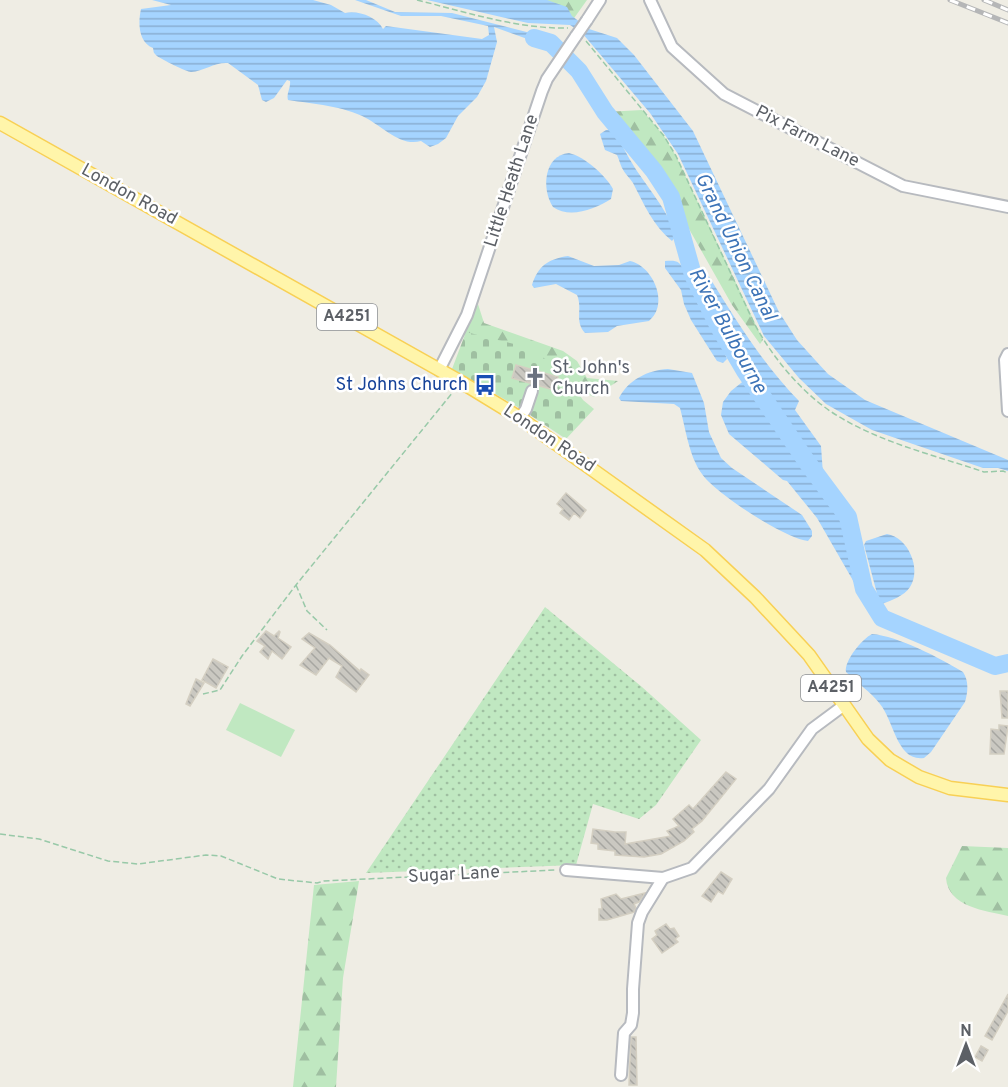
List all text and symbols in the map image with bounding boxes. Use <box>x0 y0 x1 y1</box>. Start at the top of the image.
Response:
street label: Pix Farm Lane <box>751 101 863 173</box>
street label: Little Heath Lane <box>480 112 544 250</box>
street label: London Road <box>77 159 181 231</box>
water label: Grand Union Canal <box>688 169 782 326</box>
water label: River Bulbourne <box>682 264 773 399</box>
road number: A4251 <box>317 304 377 330</box>
place label: St. John's Church <box>552 357 630 401</box>
church icon: St. John's Church <box>523 366 547 390</box>
bus stop icon: St Johns Church <box>473 373 497 397</box>
place label: St Johns Church <box>336 374 468 397</box>
street label: London Road <box>498 400 600 478</box>
road number: A4251 <box>801 675 861 701</box>
street label: Sugar Lane <box>408 861 500 889</box>
north arrow <box>936 1015 996 1075</box>
text: N <box>960 1022 972 1042</box>

